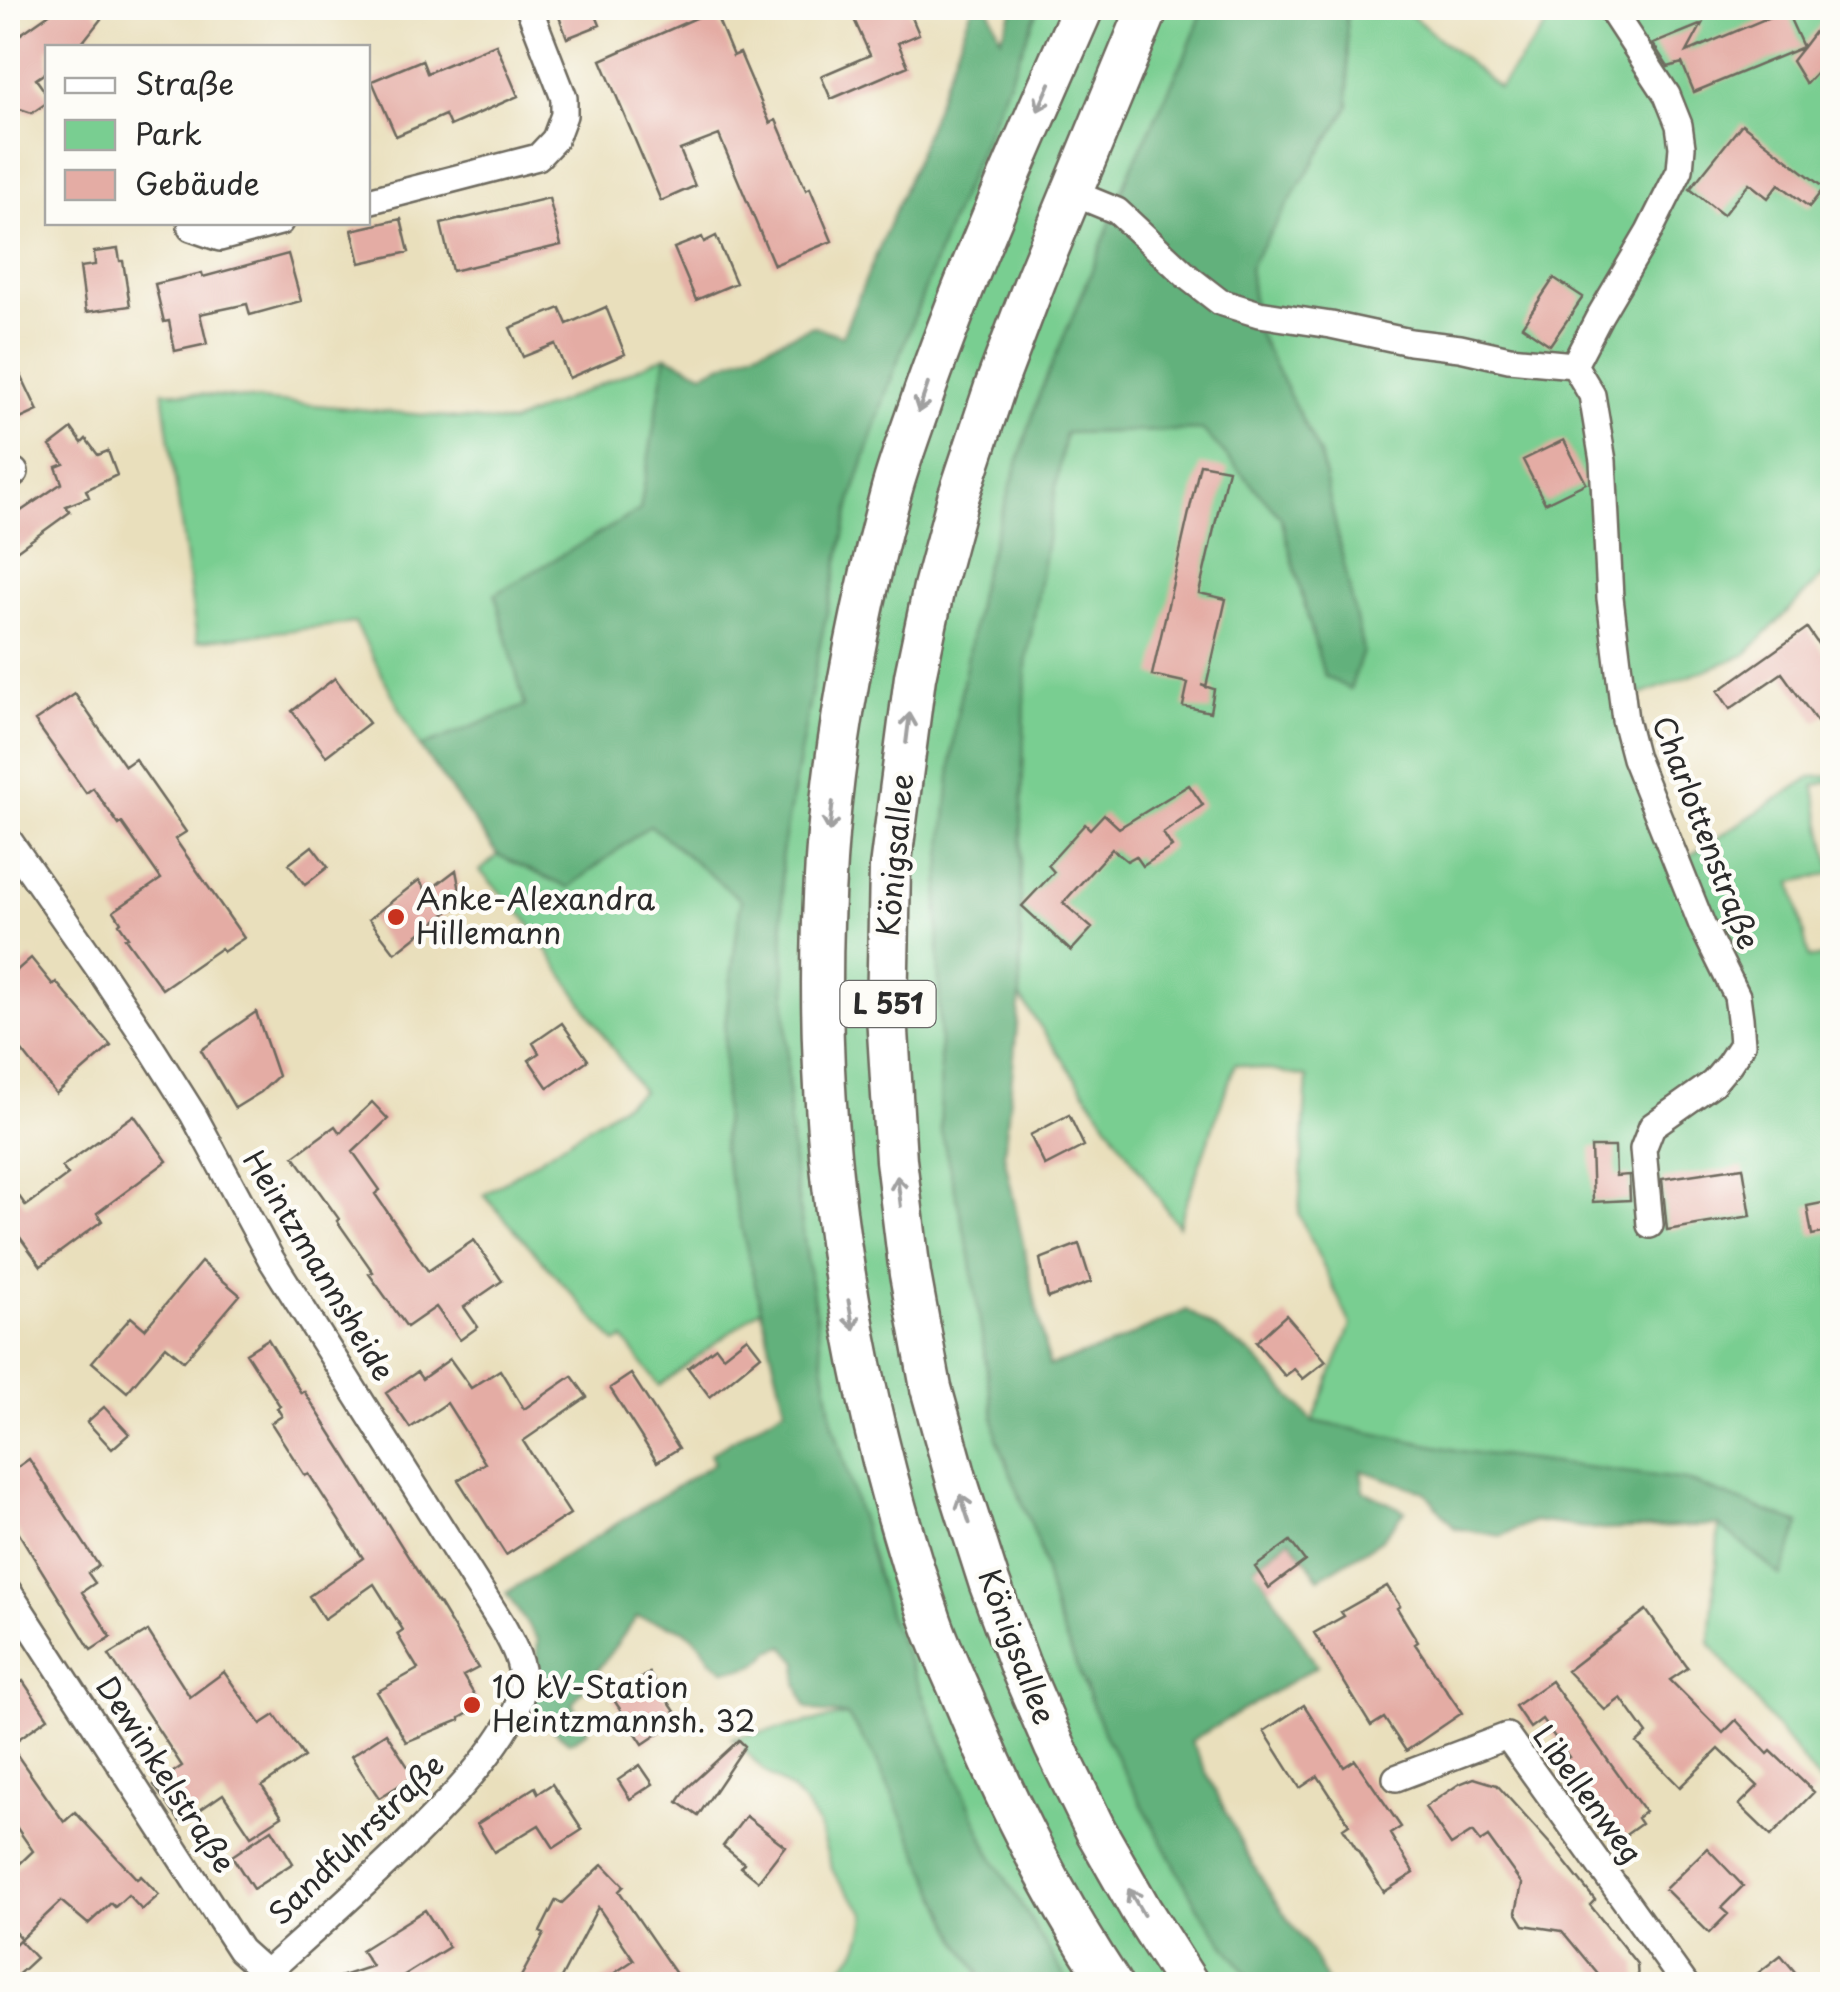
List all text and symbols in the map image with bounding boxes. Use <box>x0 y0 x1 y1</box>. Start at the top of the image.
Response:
legend <box>45 45 370 225</box>
text: Straße <box>135 60 234 105</box>
one-way arrow <box>1034 81 1052 112</box>
text: Park <box>135 110 202 155</box>
text: Gebäude <box>135 160 260 205</box>
one-way arrow <box>912 382 930 414</box>
street label: Charlottenstraße <box>1642 709 1773 955</box>
one-way arrow <box>900 712 918 744</box>
street label: Königsallee <box>864 771 923 938</box>
one-way arrow <box>821 801 840 833</box>
place label: Anke-Alexandra Hillemann <box>416 875 655 954</box>
marker: Anke-Alexandra Hillemann <box>385 906 407 928</box>
road number: L 551 <box>840 981 936 1027</box>
street label: Heintzmannsheide <box>233 1141 407 1389</box>
one-way arrow <box>889 1175 908 1207</box>
one-way arrow <box>842 1298 861 1331</box>
one-way arrow <box>955 1493 973 1525</box>
street label: Königsallee <box>968 1562 1069 1730</box>
place label: 10 kV-Station Heintzmannsh. 32 <box>492 1663 756 1742</box>
street label: Dewinkelstraße <box>87 1666 248 1881</box>
marker: 10 kV-Station Heintzmannsh. 32 <box>461 1694 483 1716</box>
street label: Libellenweg <box>1523 1715 1655 1872</box>
street label: Sandfuhrstraße <box>257 1742 453 1934</box>
one-way arrow <box>1126 1888 1146 1917</box>

